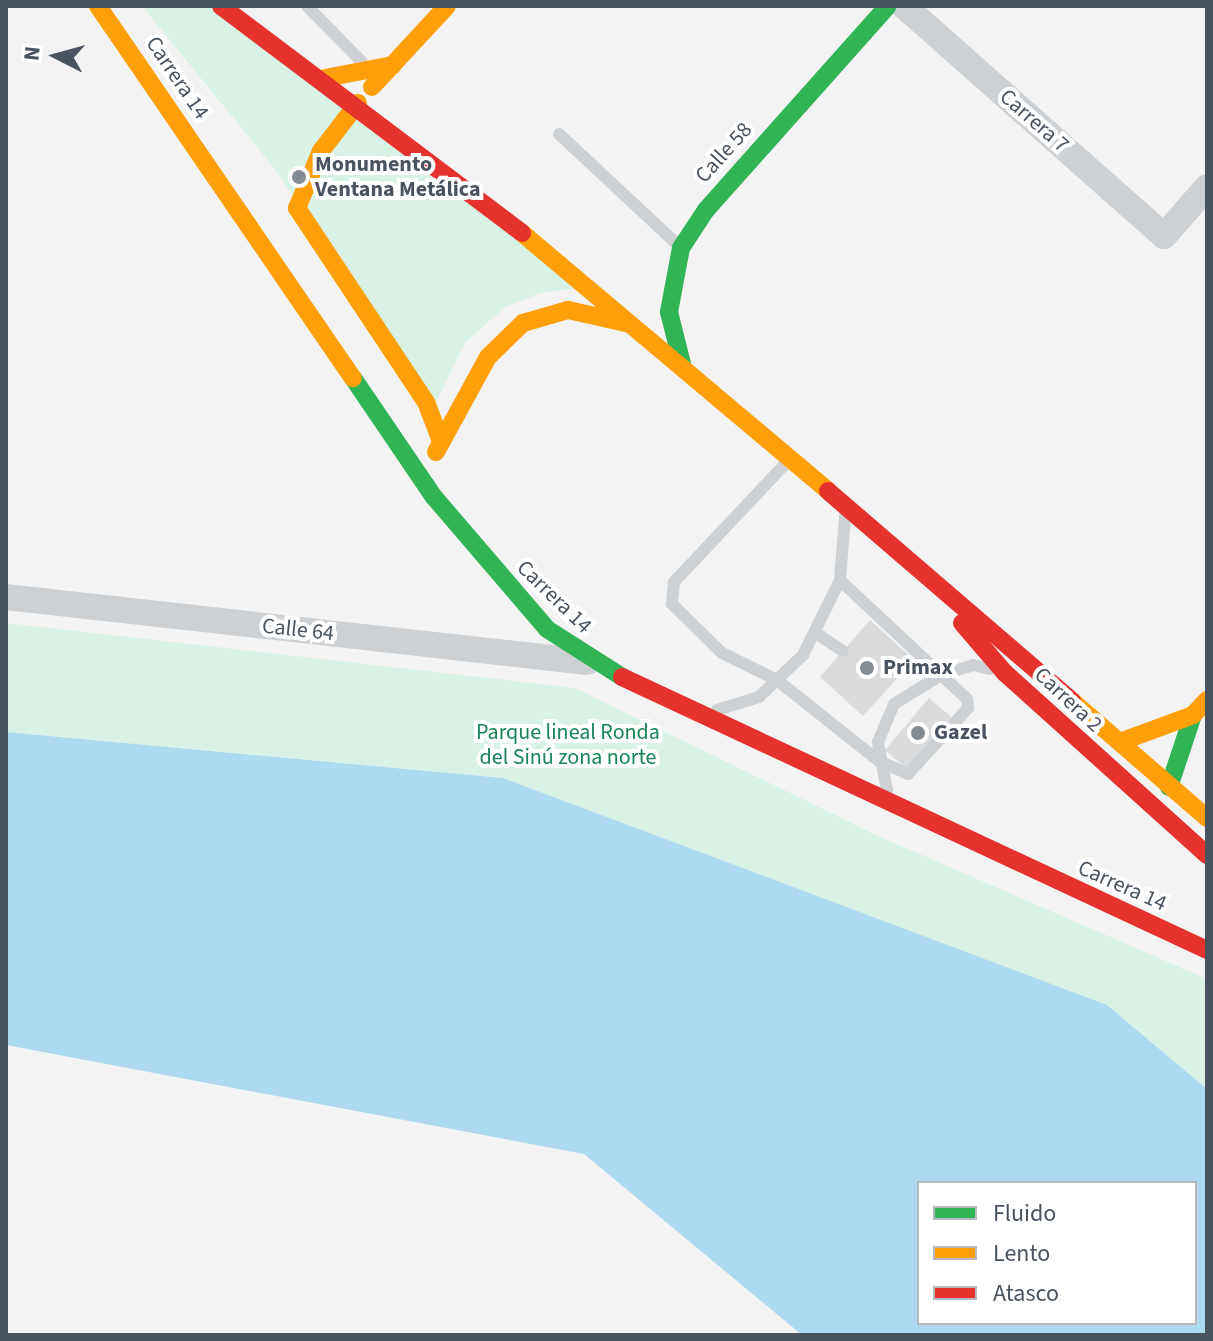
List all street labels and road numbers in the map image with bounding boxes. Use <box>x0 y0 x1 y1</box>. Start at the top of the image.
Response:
street label: Carrera 14 <box>140 32 214 124</box>
street label: Carrera 7 <box>994 84 1074 158</box>
street label: Calle 58 <box>690 117 758 189</box>
street label: Carrera 14 <box>511 555 597 639</box>
street label: Calle 64 <box>261 613 335 647</box>
street label: Carrera 2 <box>1029 662 1107 738</box>
street label: Carrera 14 <box>1074 855 1170 917</box>

